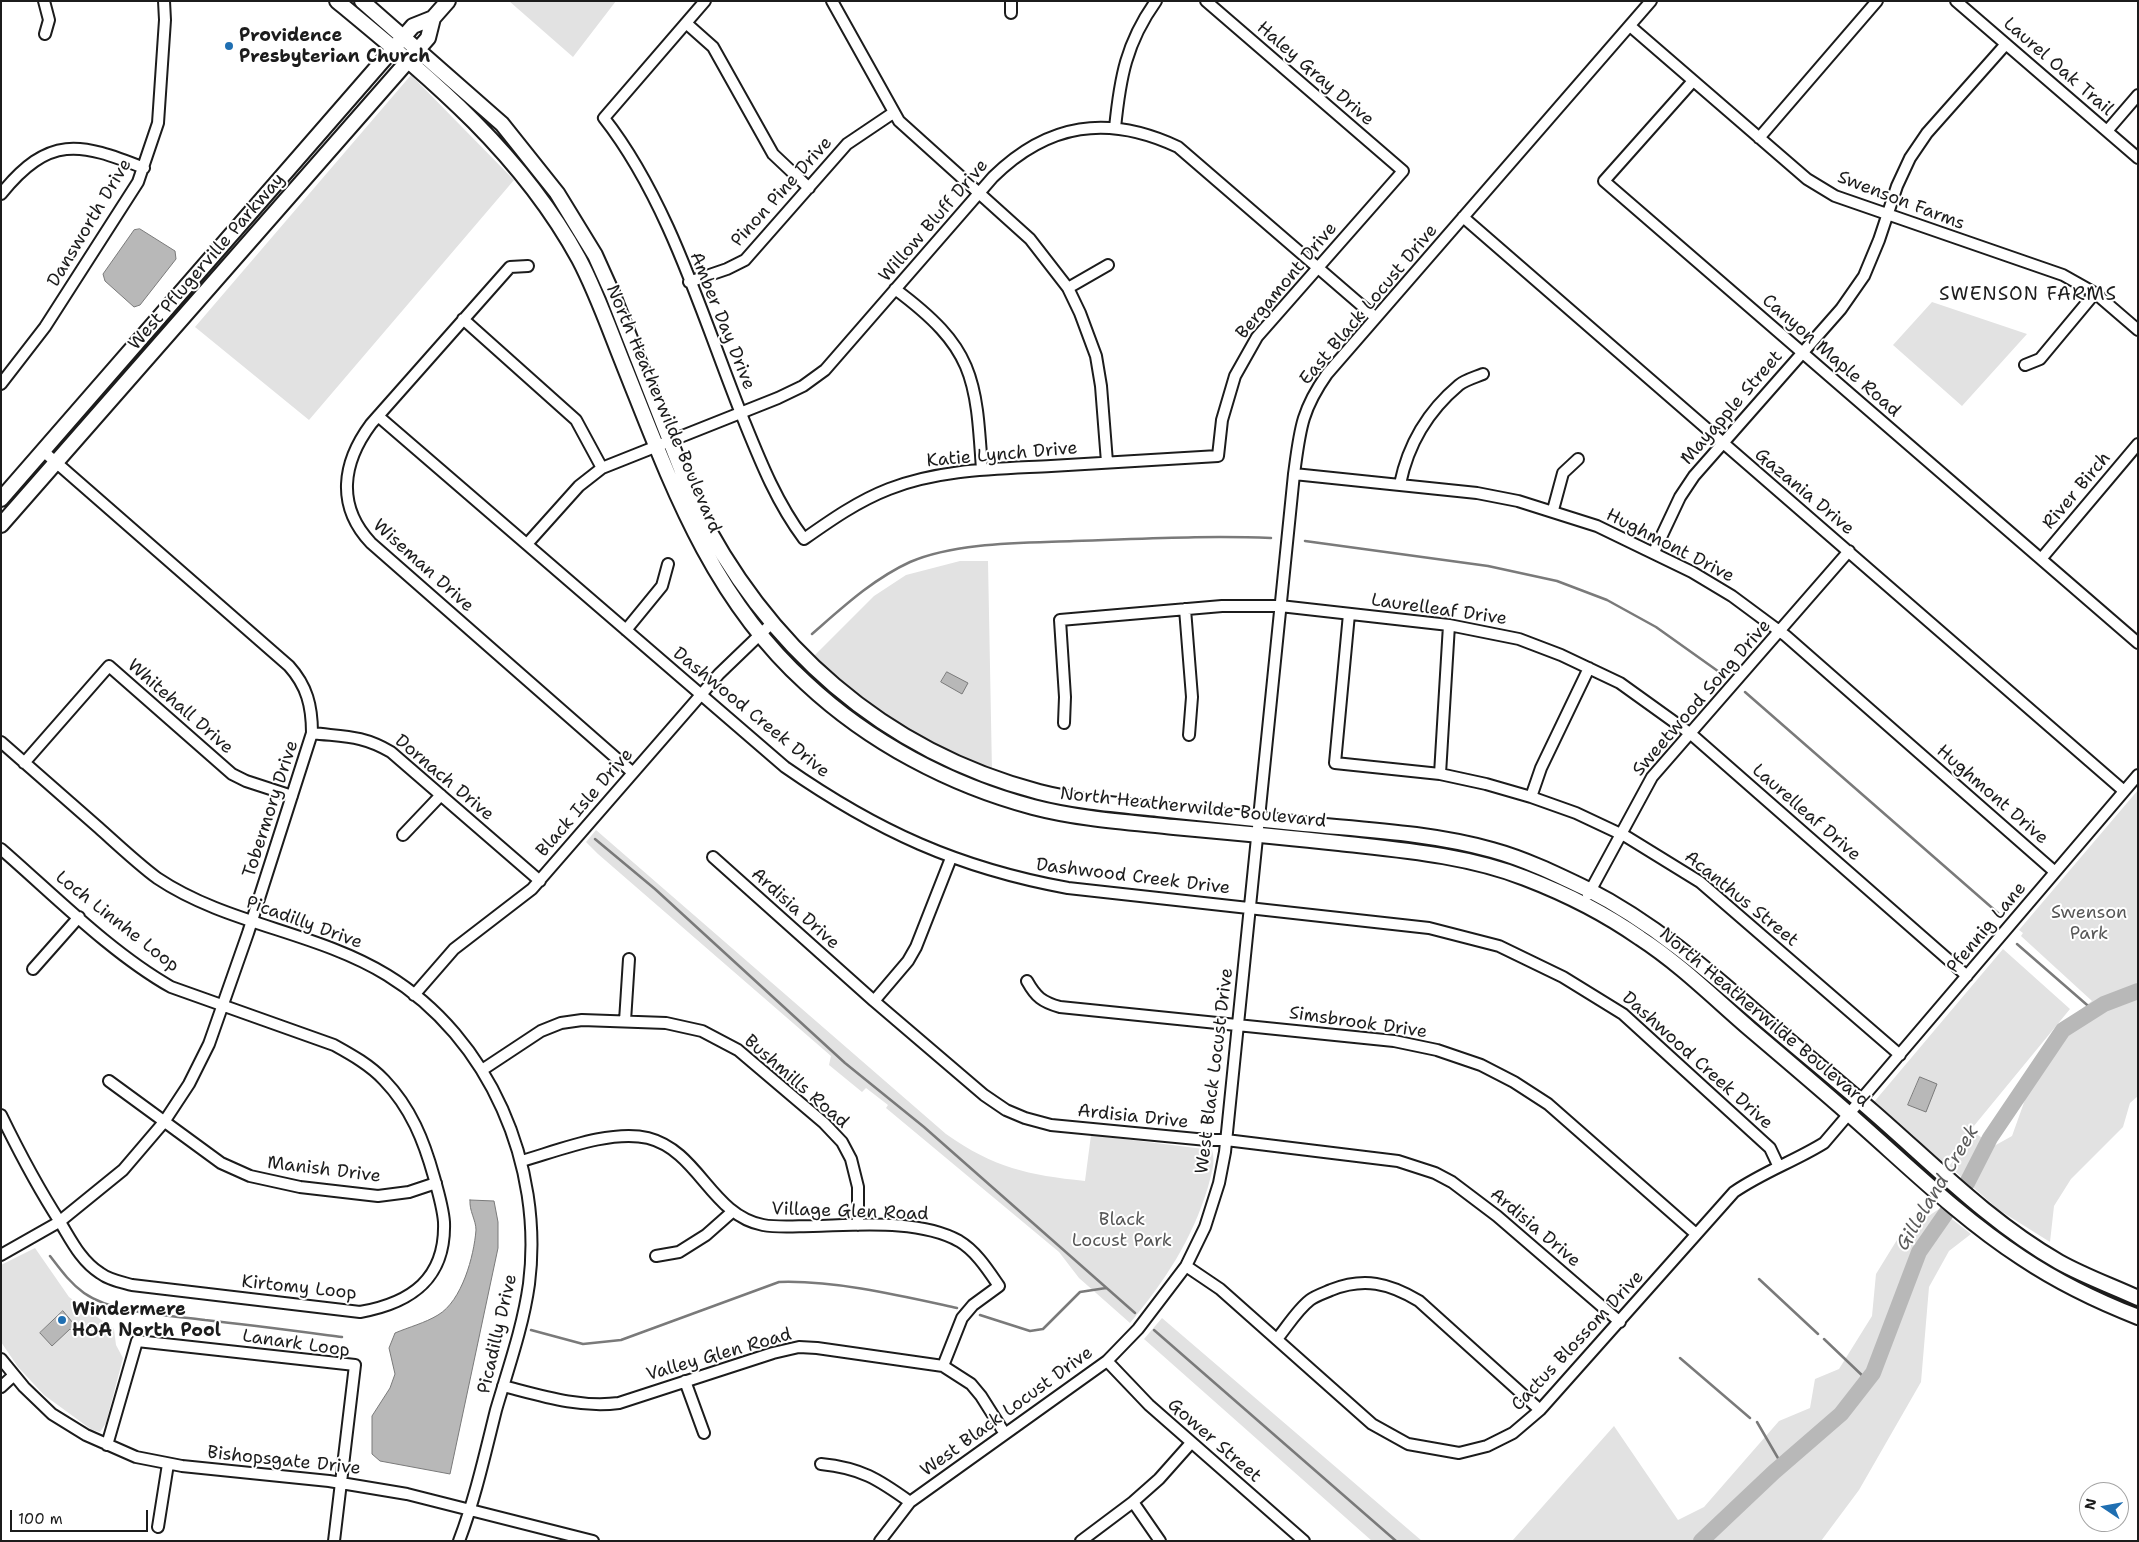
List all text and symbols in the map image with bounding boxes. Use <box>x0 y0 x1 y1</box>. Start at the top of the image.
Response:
street label: Laurel Oak Trail <box>1998 13 2118 121</box>
street label: Haley Gray Drive <box>1252 17 1378 131</box>
place label: Providence Presbyterian Church <box>239 25 430 68</box>
marker: Providence Presbyterian Church <box>223 40 235 52</box>
street label: Pinon Pine Drive <box>727 132 837 252</box>
street label: Dansworth Drive <box>43 155 137 291</box>
street label: Willow Bluff Drive <box>875 155 993 287</box>
street label: Swenson Farms <box>1834 167 1968 235</box>
street label: West Pflugerville Parkway <box>124 169 290 355</box>
street label: Bergamont Drive <box>1232 218 1342 344</box>
street label: East Black Locust Drive <box>1295 220 1443 390</box>
street label: Amber Day Drive <box>685 249 759 393</box>
street label: North Heatherwilde Boulevard <box>601 282 725 536</box>
district label: SWENSON FARMS <box>1937 284 2119 306</box>
street label: Canyon Maple Road <box>1757 290 1905 422</box>
street label: Mayapple Street <box>1677 346 1787 470</box>
street label: Katie Lynch Drive <box>926 438 1078 472</box>
street label: Gazania Drive <box>1750 444 1858 540</box>
street label: River Birch <box>2038 448 2116 534</box>
street label: Hughmont Drive <box>1602 504 1738 588</box>
street label: Wiseman Drive <box>368 515 478 617</box>
street label: Laurelleaf Drive <box>1370 590 1508 630</box>
street label: Sweetwood Song Drive <box>1628 615 1776 781</box>
street label: Dashwood Creek Drive <box>668 643 834 783</box>
street label: Whitehall Drive <box>123 655 237 759</box>
street label: Dornach Drive <box>390 730 498 826</box>
street label: Tobermory Drive <box>239 738 303 880</box>
street label: Hughmont Drive <box>1932 741 2052 849</box>
street label: Black Isle Drive <box>532 744 638 862</box>
street label: Laurelleaf Drive <box>1747 760 1865 866</box>
street label: North Heatherwilde Boulevard <box>1059 783 1327 833</box>
street label: Acanthus Street <box>1680 846 1802 952</box>
street label: Dashwood Creek Drive <box>1035 854 1231 900</box>
street label: Ardisia Drive <box>746 864 844 954</box>
street label: Loch Linnhe Loop <box>51 867 183 977</box>
street label: Pfennig Lane <box>1943 878 2031 978</box>
street label: Picadilly Drive <box>243 892 365 954</box>
park label: Swenson Park <box>2051 902 2127 944</box>
street label: North Heatherwilde Boulevard <box>1655 924 1873 1112</box>
street label: West Black Locust Drive <box>1192 967 1238 1175</box>
street label: Dashwood Creek Drive <box>1617 988 1777 1134</box>
street label: Simsbrook Drive <box>1288 1003 1428 1043</box>
street label: Bushmills Road <box>739 1031 853 1133</box>
street label: Ardisia Drive <box>1076 1100 1190 1134</box>
water label: Gilleland Creek <box>1892 1121 1984 1255</box>
street label: Manish Drive <box>266 1152 382 1188</box>
street label: Ardisia Drive <box>1485 1184 1585 1272</box>
street label: Village Glen Road <box>771 1198 929 1226</box>
park label: Black Locust Park <box>1072 1209 1172 1252</box>
street label: Cactus Blossom Drive <box>1507 1266 1649 1416</box>
street label: Kirtomy Loop <box>240 1271 358 1305</box>
street label: Picadilly Drive <box>474 1272 522 1396</box>
place label: Windermere HOA North Pool <box>72 1299 221 1342</box>
marker: Windermere HOA North Pool <box>56 1314 68 1326</box>
street label: Valley Glen Road <box>644 1324 794 1386</box>
street label: Lanark Loop <box>241 1326 351 1362</box>
street label: West Black Locust Drive <box>917 1342 1097 1482</box>
street label: Gower Street <box>1163 1394 1265 1488</box>
street label: Bishopsgate Drive <box>206 1442 362 1480</box>
north arrow <box>2079 1482 2129 1532</box>
text: N <box>2080 1497 2100 1511</box>
scale bar <box>12 1500 150 1532</box>
text: 100 m <box>18 1509 63 1529</box>

